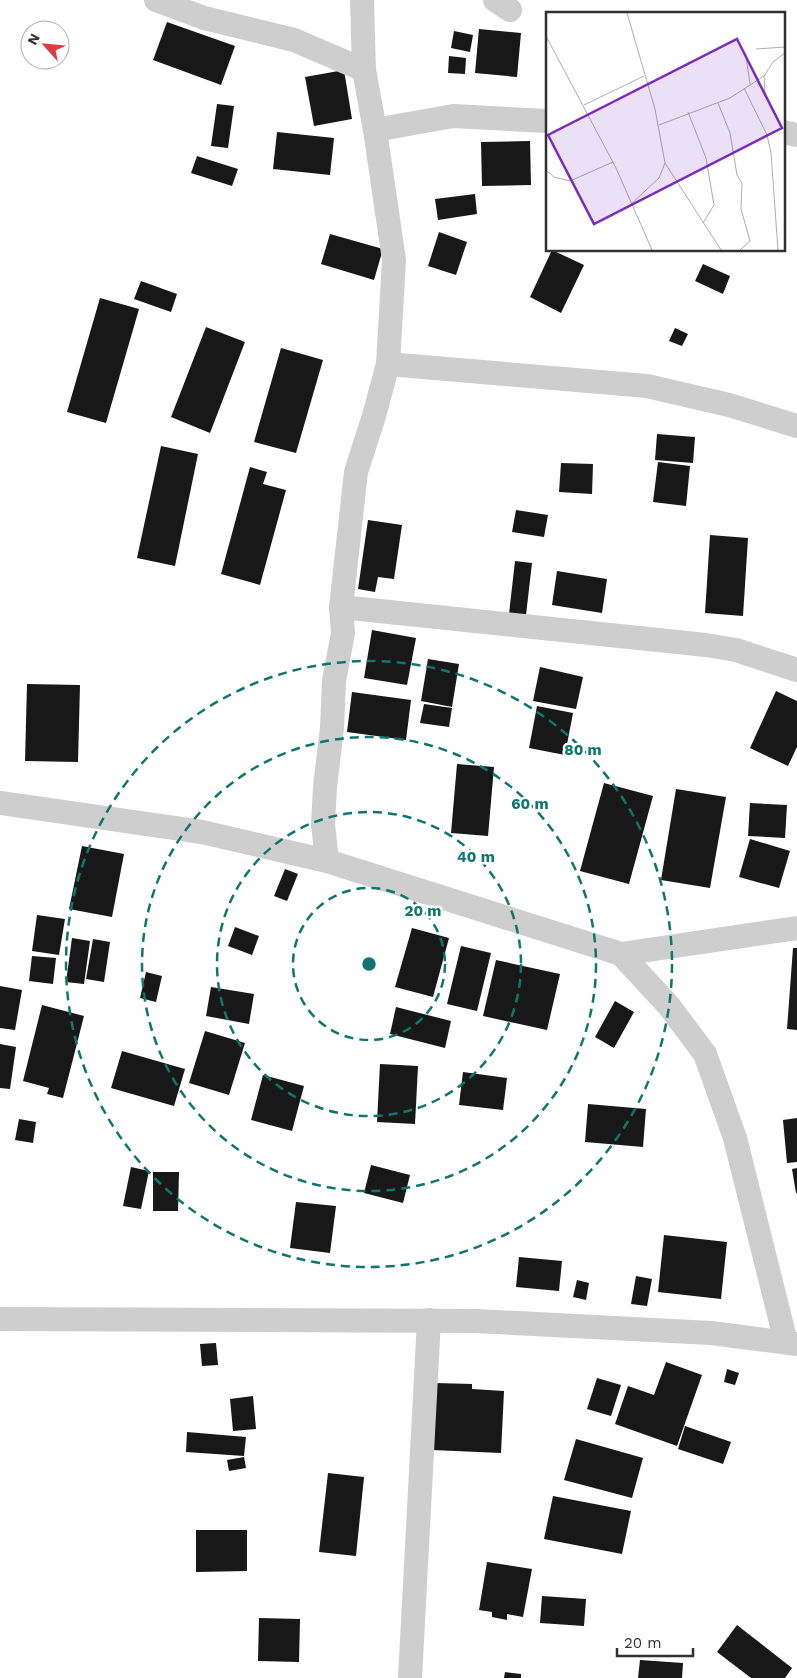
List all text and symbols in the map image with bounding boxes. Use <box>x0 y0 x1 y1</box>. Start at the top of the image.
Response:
inset map <box>546 12 784 251</box>
north arrow <box>20 20 70 70</box>
text: N <box>24 31 43 47</box>
text: 80 m <box>564 741 602 759</box>
text: 60 m <box>511 795 549 813</box>
text: 40 m <box>457 848 495 866</box>
text: 20 m <box>404 902 442 920</box>
centre of rings <box>360 955 378 973</box>
scale bar <box>617 1626 693 1658</box>
text: 20 m <box>624 1634 662 1652</box>

